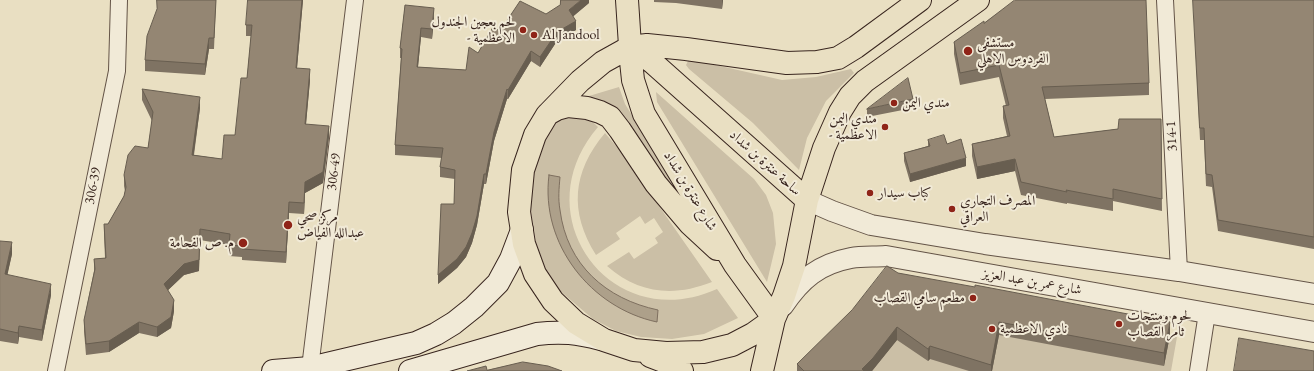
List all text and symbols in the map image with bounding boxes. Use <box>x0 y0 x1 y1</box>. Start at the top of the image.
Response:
place label: لحم بعجين الجندول - الاعظمية <box>431 14 515 46</box>
marker: لحم بعجين الجندول - الاعظمية <box>518 25 528 35</box>
place label: Al Jandool <box>542 27 600 43</box>
marker: Al Jandool <box>529 30 539 40</box>
place label: مستشفى الفردوس الاهلي <box>977 35 1049 68</box>
marker: مستشفى الفردوس الاهلي <box>962 45 974 57</box>
place label: مندي اليمن <box>902 95 950 111</box>
marker: مندي اليمن <box>889 98 899 108</box>
place label: مندي اليمن - الاعظمية <box>829 111 877 144</box>
street label: 314-1 <box>1163 120 1181 152</box>
marker: مندي اليمن - الاعظمية <box>880 122 890 132</box>
street label: ساحة عنترة بن شداد <box>726 126 804 200</box>
street label: شارع عنترة بن شداد <box>660 148 720 234</box>
street label: 306-49 <box>323 152 345 192</box>
street label: 306-39 <box>81 166 105 206</box>
place label: كباب سيدار <box>878 185 932 201</box>
marker: كباب سيدار <box>865 188 875 198</box>
place label: المصرف التجاري العراقي <box>960 193 1035 226</box>
marker: المصرف التجاري العراقي <box>947 204 957 214</box>
place label: مركز صحي عبدالله الفياض <box>297 209 364 242</box>
marker: مركز صحي عبدالله الفياض <box>282 219 294 231</box>
place label: م. ص الفحامة <box>170 235 234 251</box>
marker: م. ص الفحامة <box>237 237 249 249</box>
street label: شارع عمر بن عبد العزيز <box>981 265 1083 299</box>
place label: مطعم سامي القصاب <box>874 290 965 306</box>
marker: مطعم سامي القصاب <box>968 293 978 303</box>
place label: لحوم ومنتجات ثامر القصاب <box>1127 308 1191 340</box>
marker: لحوم ومنتجات ثامر القصاب <box>1114 319 1124 329</box>
place label: نادي الاعظمية <box>1000 321 1067 337</box>
marker: نادي الاعظمية <box>987 324 997 334</box>

